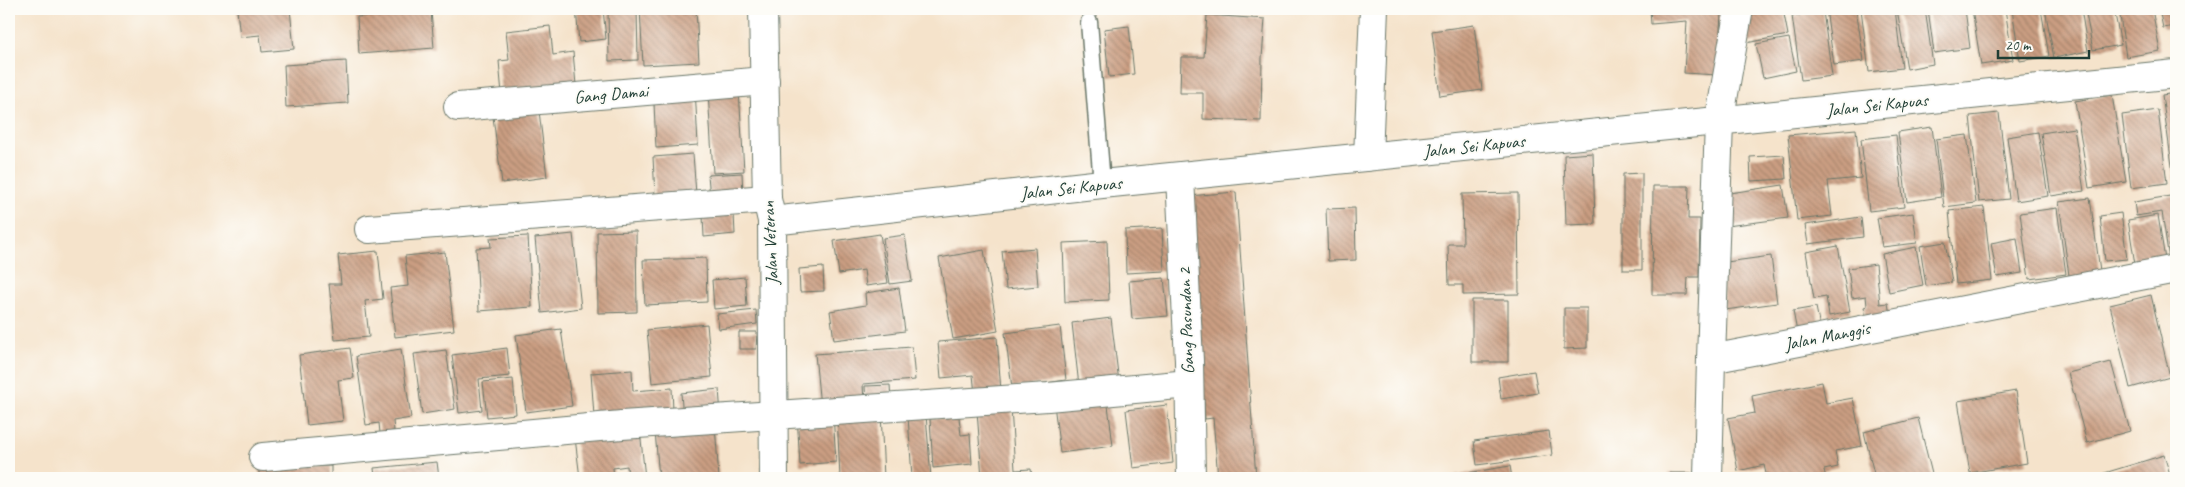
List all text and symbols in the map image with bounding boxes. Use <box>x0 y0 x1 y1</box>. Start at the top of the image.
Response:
scale bar <box>1998 28 2089 60</box>
text: 20 m <box>2005 36 2032 55</box>
street label: Gang Damai <box>573 80 651 108</box>
street label: Jalan Sei Kapuas <box>1824 89 1931 121</box>
street label: Jalan Sei Kapuas <box>1421 130 1528 162</box>
street label: Jalan Sei Kapuas <box>1018 172 1125 204</box>
street label: Jalan Veteran <box>757 200 783 286</box>
street label: Gang Pasundan 2 <box>1173 266 1199 375</box>
street label: Jalan Manggis <box>1781 317 1873 355</box>

